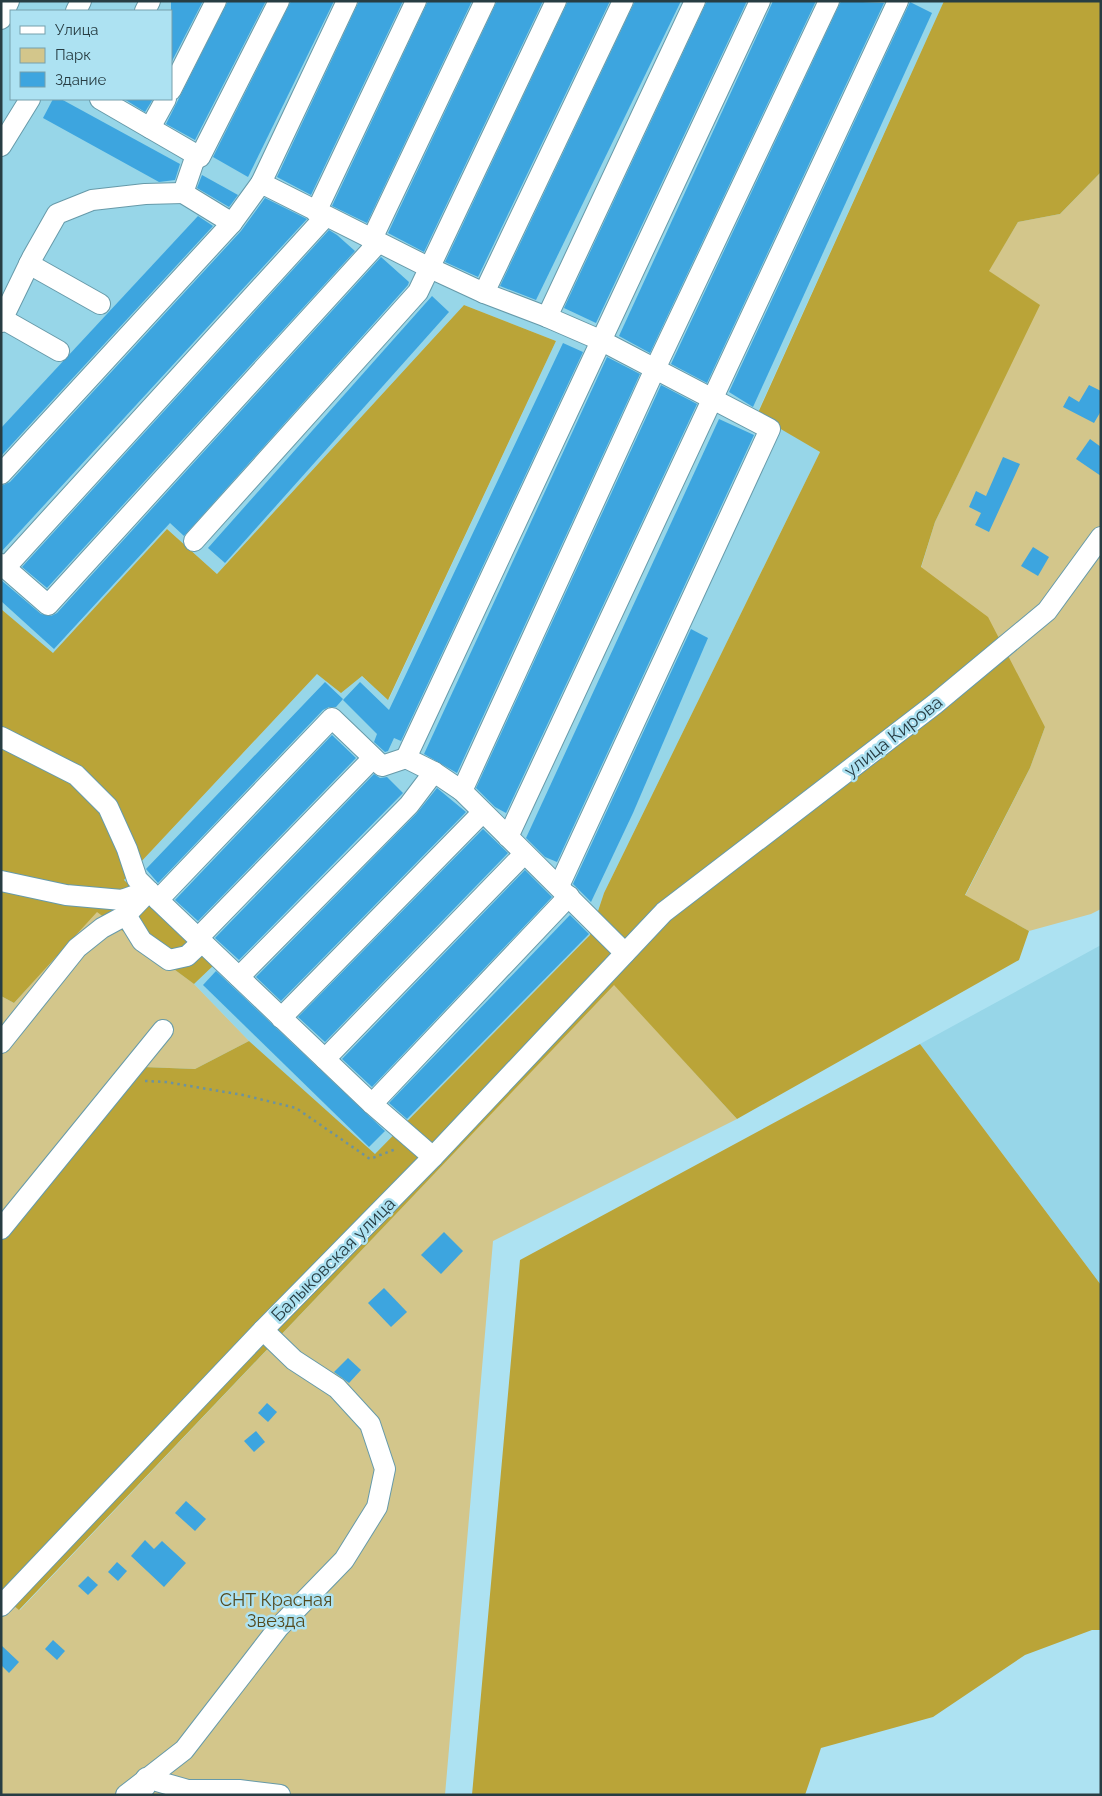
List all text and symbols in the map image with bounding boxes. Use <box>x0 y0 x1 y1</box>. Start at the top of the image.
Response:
legend <box>10 10 172 100</box>
text: Улица <box>55 21 99 39</box>
text: Парк <box>55 46 91 64</box>
text: Здание <box>55 71 107 89</box>
street label: улица Кирова <box>840 691 946 781</box>
street label: Балыковская улица <box>267 1193 399 1325</box>
park label: СНТ Красная Звезда <box>220 1589 332 1631</box>

